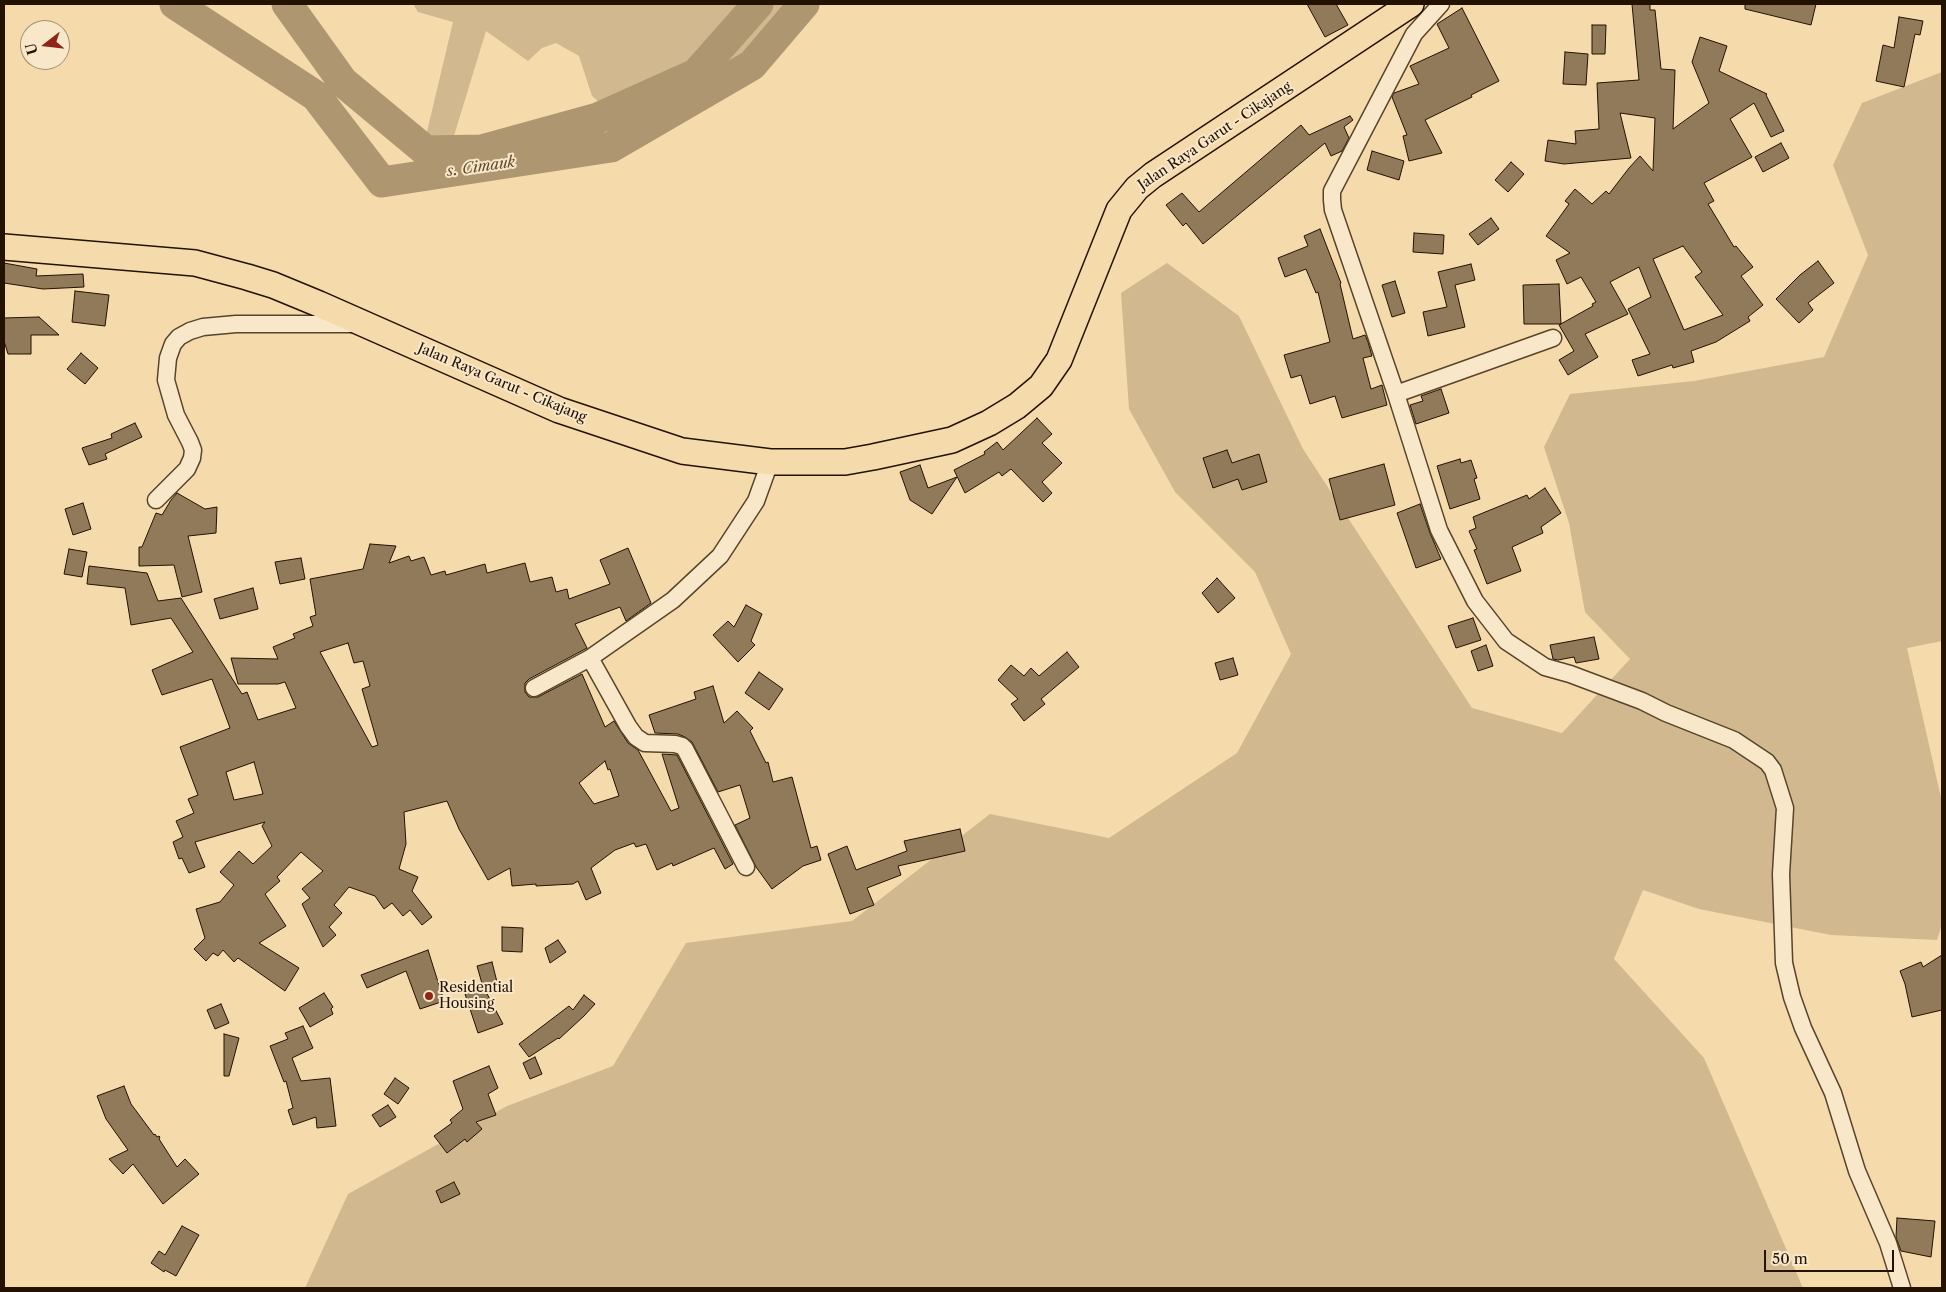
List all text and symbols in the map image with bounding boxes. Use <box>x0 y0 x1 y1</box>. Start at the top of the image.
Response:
north arrow <box>20 20 70 70</box>
text: U <box>21 41 42 57</box>
street label: Jalan Raya Garut - Cikajang <box>1135 78 1295 194</box>
water label: s. Cimauk <box>446 153 516 181</box>
street label: Jalan Raya Garut - Cikajang <box>415 340 589 426</box>
place label: Residential Housing <box>439 980 513 1012</box>
marker: Residential Housing <box>423 990 435 1002</box>
scale bar <box>1766 1240 1896 1272</box>
text: 50 m <box>1772 1249 1808 1268</box>

